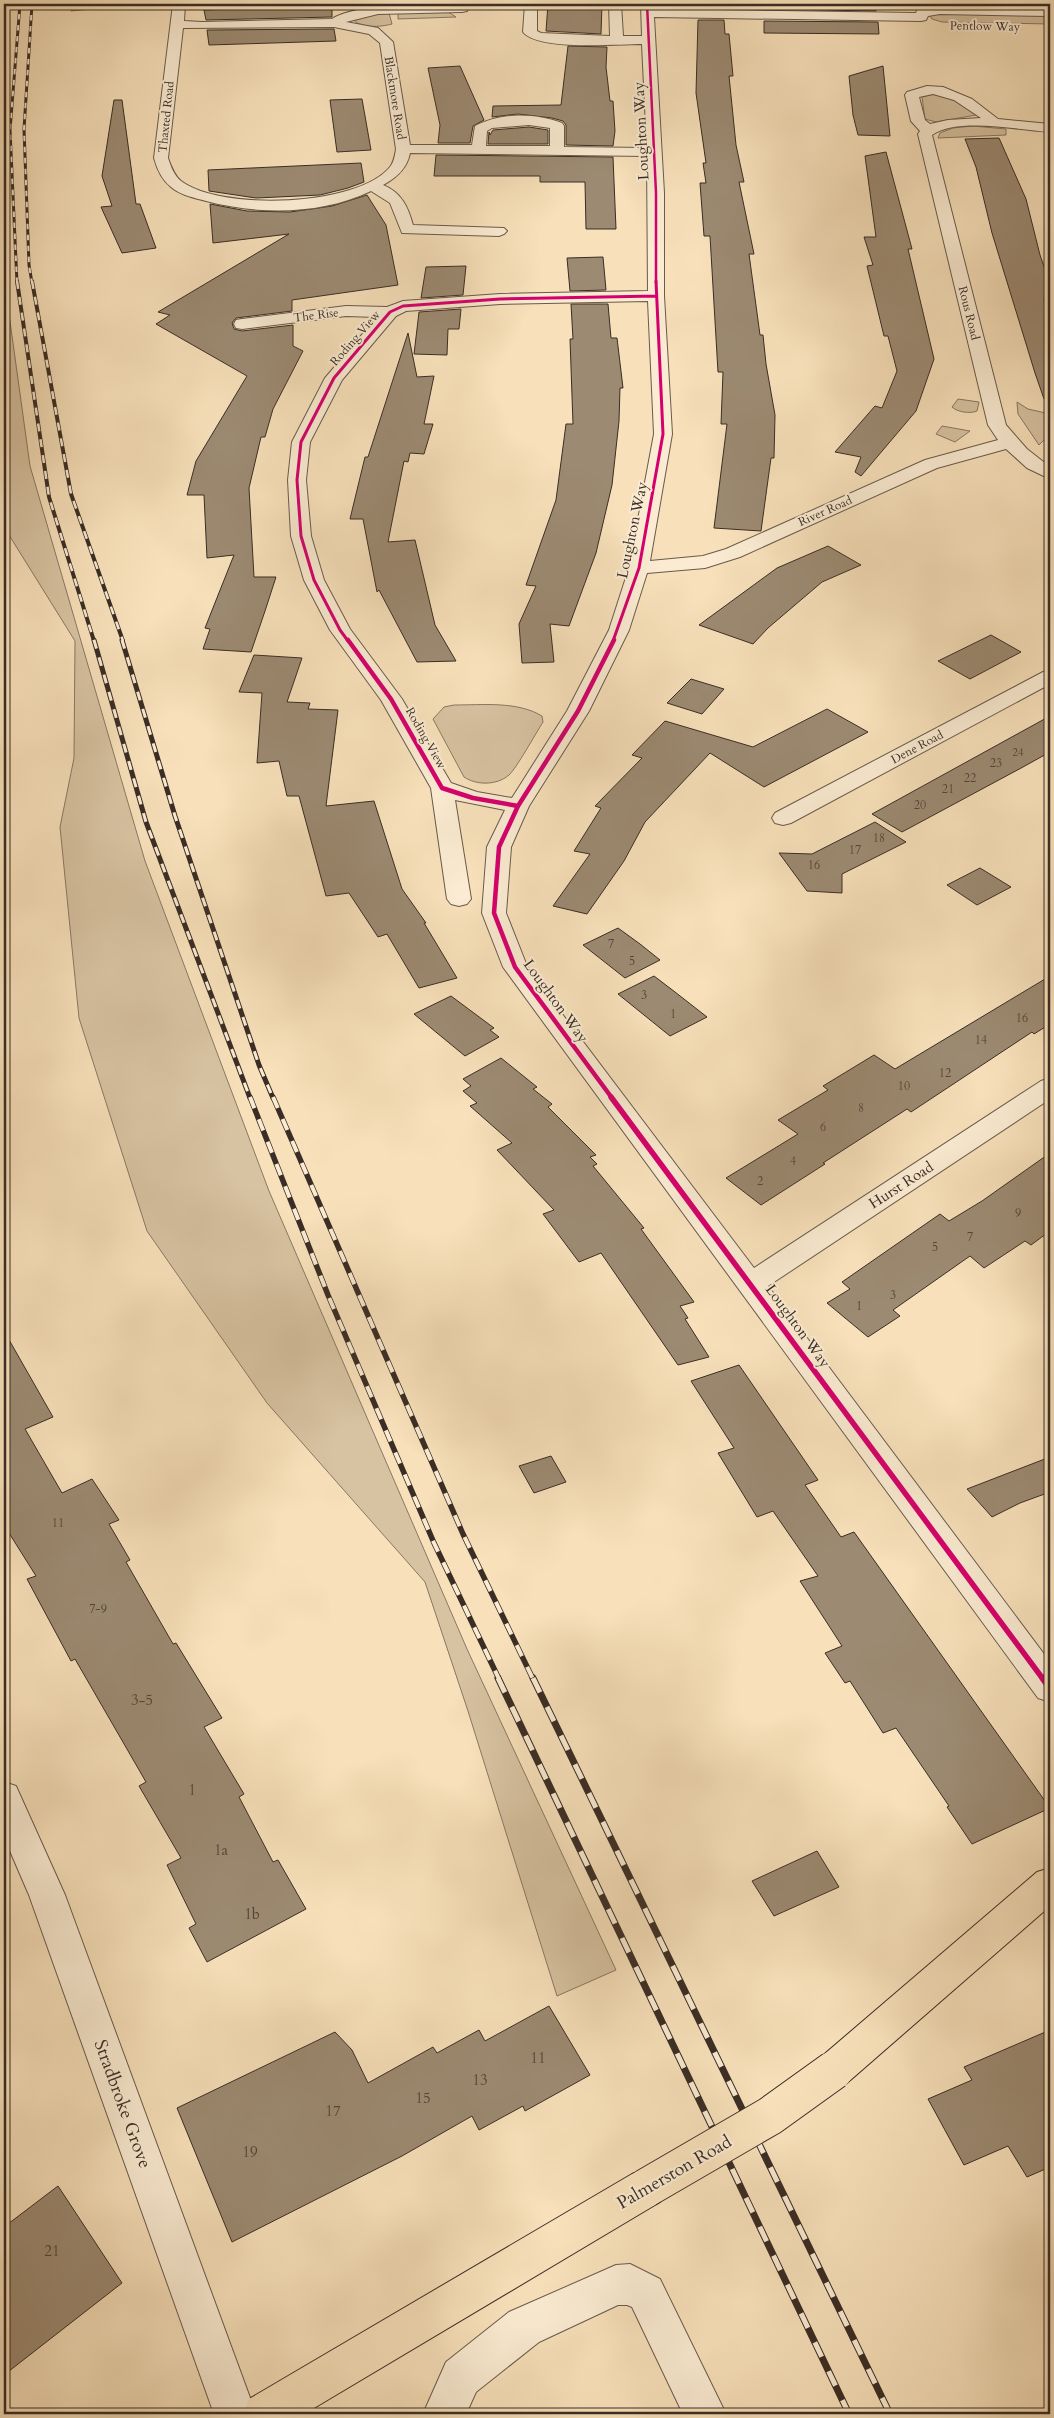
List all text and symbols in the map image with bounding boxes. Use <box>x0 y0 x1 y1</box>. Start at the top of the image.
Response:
street label: Pentlow Way <box>950 17 1021 35</box>
street label: Blackmore Road <box>381 55 410 142</box>
street label: Thaxted Road <box>154 80 178 154</box>
street label: Loughton Way <box>628 81 654 181</box>
street label: Rous Road <box>955 284 984 342</box>
street label: The Rise <box>293 304 339 326</box>
street label: Roding View <box>326 307 384 369</box>
street label: Loughton Way <box>612 480 652 580</box>
street label: River Road <box>796 492 855 530</box>
street label: Roding View <box>402 704 450 772</box>
street label: Dene Road <box>888 726 946 767</box>
house number: 24 <box>1012 745 1024 760</box>
house number: 23 <box>990 755 1002 771</box>
house number: 22 <box>964 770 976 786</box>
house number: 21 <box>942 781 954 797</box>
house number: 20 <box>914 797 926 813</box>
house number: 18 <box>873 830 885 846</box>
house number: 17 <box>849 842 861 858</box>
house number: 16 <box>808 857 820 873</box>
house number: 7 <box>608 936 614 952</box>
house number: 5 <box>629 953 635 969</box>
street label: Loughton Way <box>519 955 593 1047</box>
house number: 3 <box>641 987 647 1003</box>
house number: 1 <box>670 1006 676 1022</box>
house number: 16 <box>1016 1010 1028 1026</box>
house number: 14 <box>975 1032 987 1048</box>
house number: 12 <box>939 1065 951 1081</box>
house number: 10 <box>898 1078 910 1094</box>
house number: 8 <box>858 1100 864 1116</box>
house number: 6 <box>820 1119 826 1135</box>
house number: 4 <box>790 1153 796 1169</box>
street label: Hurst Road <box>865 1157 937 1213</box>
house number: 2 <box>757 1173 763 1189</box>
house number: 9 <box>1015 1205 1021 1221</box>
house number: 7 <box>967 1229 973 1245</box>
house number: 5 <box>932 1239 938 1255</box>
street label: Loughton Way <box>761 1280 835 1372</box>
house number: 3 <box>890 1287 896 1303</box>
house number: 1 <box>856 1298 862 1314</box>
house number: 11 <box>52 1515 64 1531</box>
house number: 7-9 <box>89 1601 107 1617</box>
house number: 3-5 <box>131 1690 153 1710</box>
house number: 1 <box>188 1780 196 1800</box>
house number: 1a <box>214 1840 229 1860</box>
house number: 1b <box>244 1904 260 1924</box>
street label: Stradbroke Grove <box>88 2036 157 2172</box>
house number: 11 <box>530 2048 546 2068</box>
house number: 13 <box>472 2070 488 2090</box>
house number: 15 <box>415 2088 431 2108</box>
house number: 17 <box>325 2101 341 2121</box>
street label: Palmerston Road <box>612 2129 737 2216</box>
house number: 19 <box>242 2142 258 2162</box>
house number: 21 <box>44 2241 60 2261</box>

